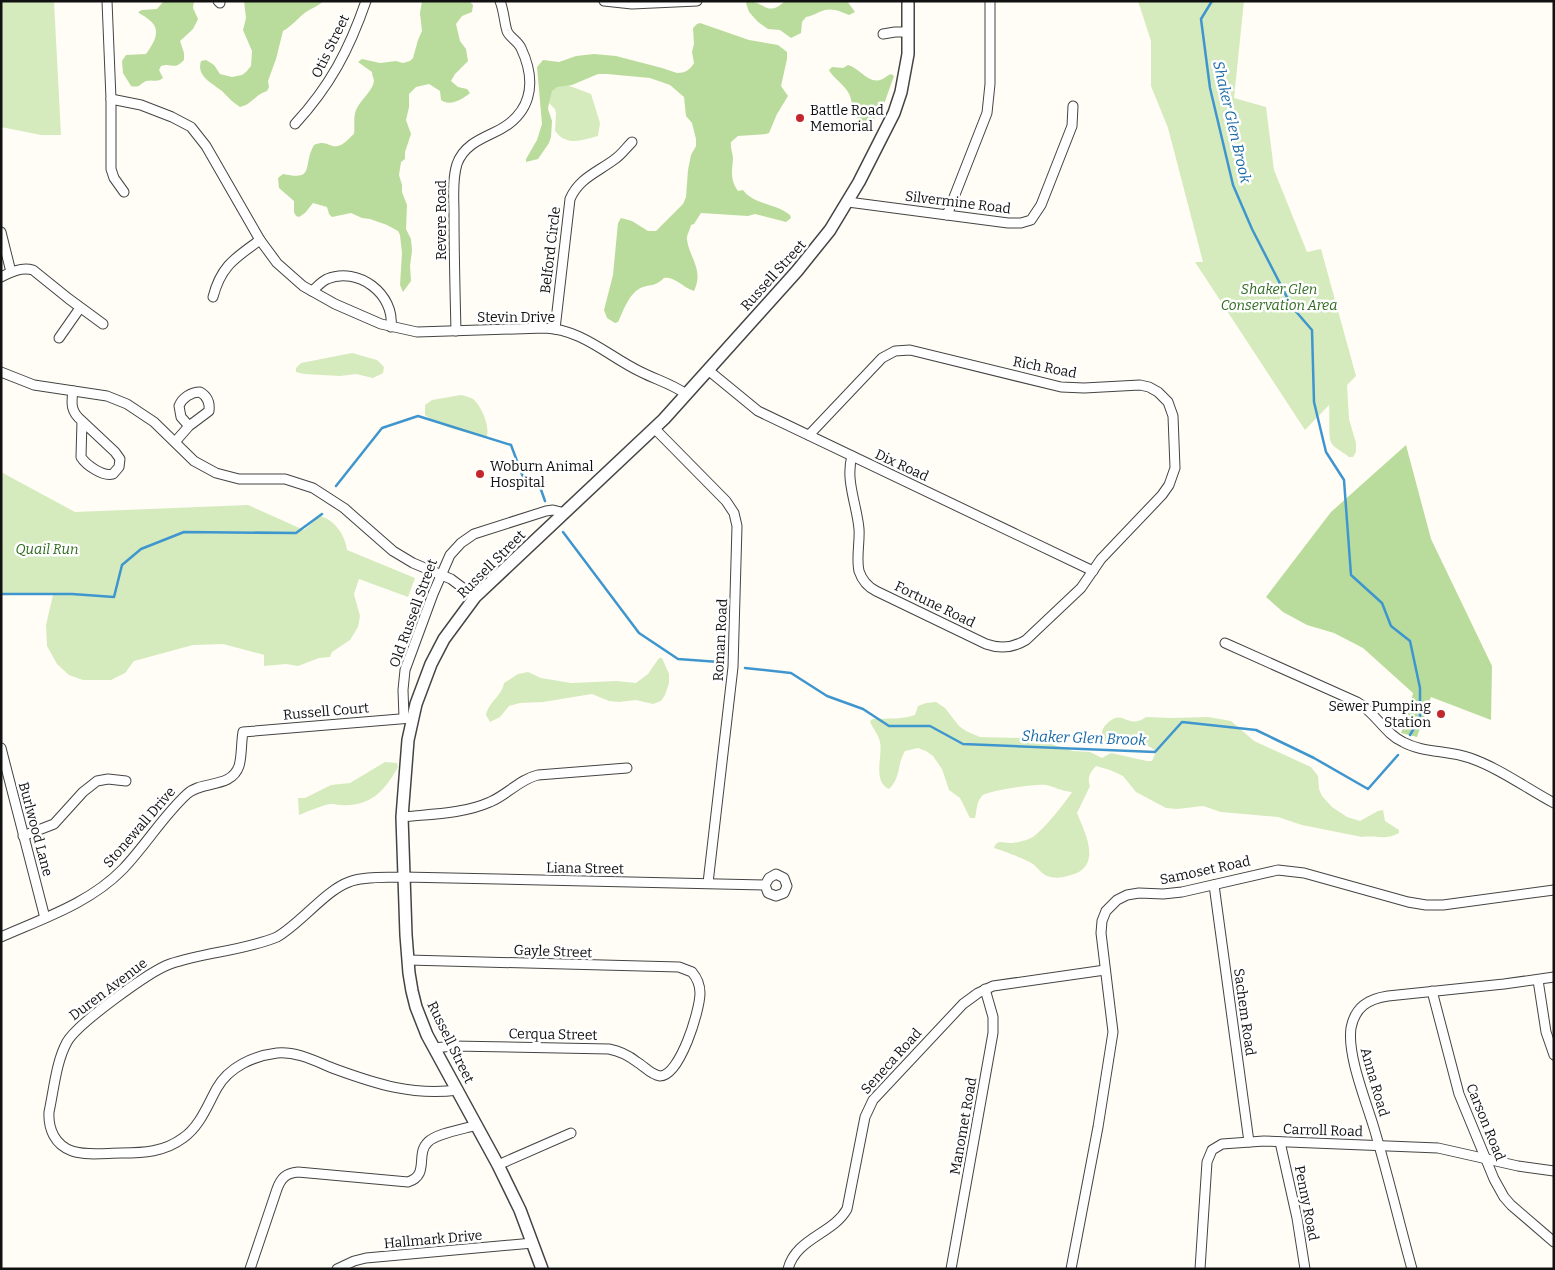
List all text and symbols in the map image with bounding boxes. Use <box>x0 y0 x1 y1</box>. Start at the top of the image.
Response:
street label: Otis Street <box>308 12 353 81</box>
water label: Shaker Glen Brook <box>1209 59 1255 186</box>
place label: Battle Road Memorial <box>810 102 884 135</box>
marker: Battle Road Memorial <box>794 112 806 124</box>
street label: Revere Road <box>433 180 450 260</box>
street label: Silvermine Road <box>904 188 1012 217</box>
street label: Belford Circle <box>537 206 564 295</box>
street label: Russell Street <box>737 237 809 314</box>
park label: Shaker Glen Conservation Area <box>1221 281 1337 314</box>
street label: Stevin Drive <box>477 309 555 326</box>
street label: Rich Road <box>1012 353 1078 382</box>
street label: Dix Road <box>872 446 931 485</box>
place label: Woburn Animal Hospital <box>490 458 594 491</box>
marker: Woburn Animal Hospital <box>474 468 486 480</box>
street label: Russell Street <box>454 527 529 602</box>
park label: Quail Run <box>16 541 78 558</box>
street label: Old Russell Street <box>386 556 441 670</box>
street label: Fortune Road <box>892 578 978 631</box>
street label: Roman Road <box>710 598 731 682</box>
place label: Sewer Pumping Station <box>1328 698 1431 731</box>
street label: Russell Court <box>282 699 370 724</box>
marker: Sewer Pumping Station <box>1435 708 1447 720</box>
water label: Shaker Glen Brook <box>1021 727 1147 749</box>
street label: Burlwood Lane <box>15 780 56 878</box>
street label: Stonewall Drive <box>100 784 179 871</box>
street label: Samoset Road <box>1158 853 1252 888</box>
street label: Liana Street <box>546 859 624 878</box>
street label: Gayle Street <box>513 942 593 961</box>
street label: Duren Avenue <box>66 955 151 1024</box>
street label: Sachem Road <box>1230 967 1259 1057</box>
street label: Russell Street <box>423 998 478 1086</box>
street label: Cerqua Street <box>508 1025 598 1044</box>
street label: Seneca Road <box>857 1025 925 1098</box>
street label: Anna Road <box>1357 1046 1392 1118</box>
street label: Manomet Road <box>947 1076 980 1176</box>
street label: Carson Road <box>1462 1081 1509 1163</box>
street label: Carroll Road <box>1283 1121 1363 1140</box>
street label: Penny Road <box>1291 1164 1322 1242</box>
street label: Hallmark Drive <box>383 1227 483 1252</box>

